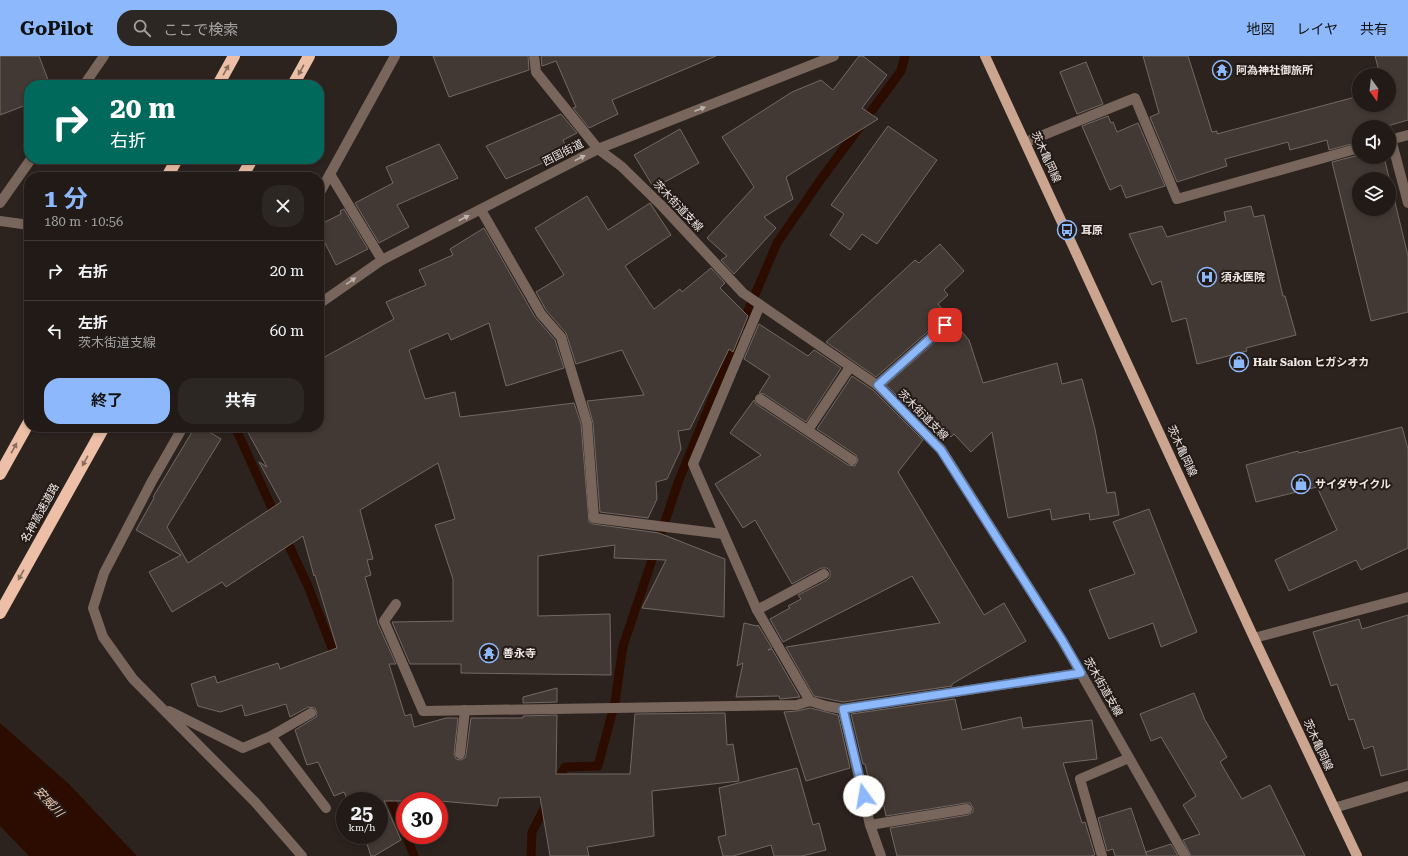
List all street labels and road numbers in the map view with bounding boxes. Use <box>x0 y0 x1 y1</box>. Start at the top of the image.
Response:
street label: 茨木亀岡線 <box>1028 129 1064 185</box>
street label: 西国街道 <box>540 137 586 169</box>
street label: 茨木街道支線 <box>650 178 706 234</box>
street label: 茨木街道支線 <box>895 387 951 443</box>
street label: 茨木亀岡線 <box>1164 423 1200 479</box>
street label: 名神高速道路 <box>18 481 62 545</box>
street label: 茨木街道支線 <box>1081 655 1125 719</box>
street label: 茨木亀岡線 <box>1300 717 1336 773</box>

